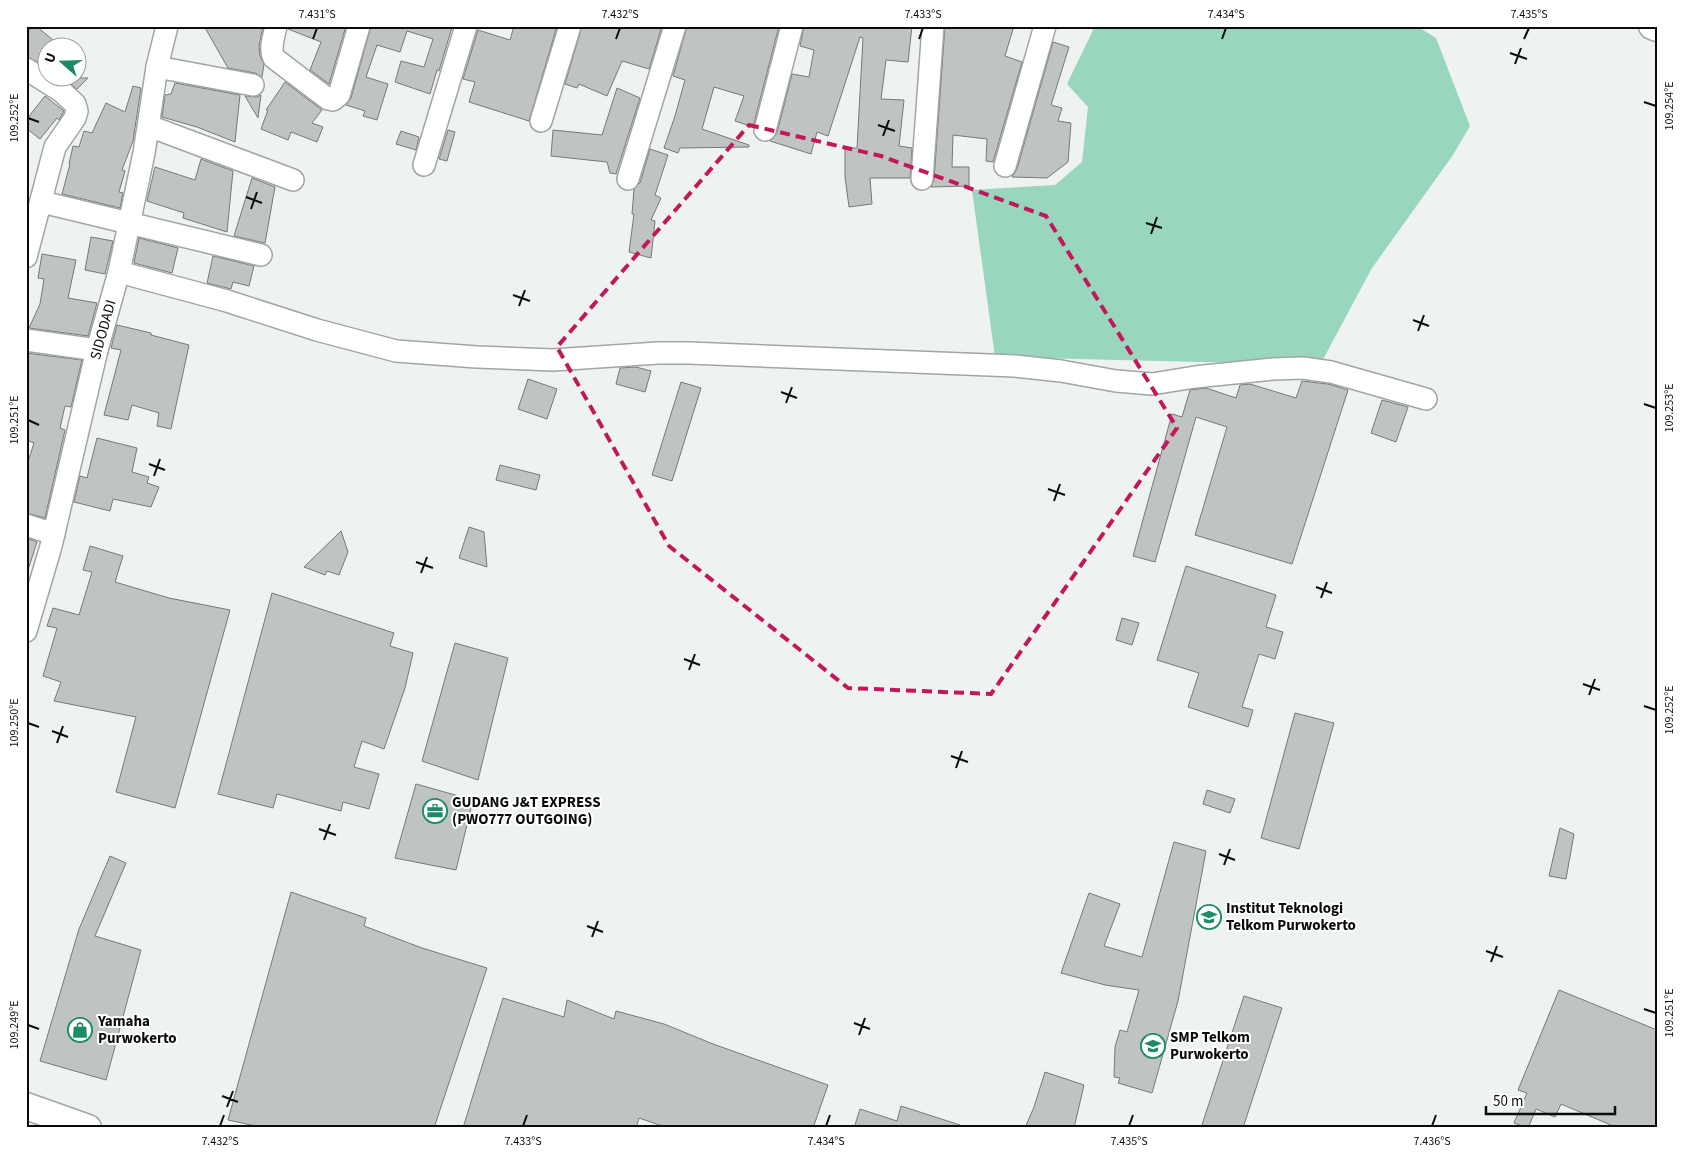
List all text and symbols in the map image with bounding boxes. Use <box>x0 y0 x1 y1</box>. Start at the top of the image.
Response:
text: 7.431°S <box>298 6 336 23</box>
text: 7.432°S <box>601 6 639 23</box>
text: 7.433°S <box>904 6 942 23</box>
text: 7.434°S <box>1207 6 1245 23</box>
text: 7.435°S <box>1510 6 1548 23</box>
north arrow <box>38 38 88 88</box>
text: U <box>40 50 62 66</box>
text: 109.254°E <box>1661 81 1678 131</box>
text: 109.252°E <box>6 93 23 143</box>
street label: SIDODADI <box>85 297 121 362</box>
text: 109.253°E <box>1661 383 1678 433</box>
text: 109.251°E <box>6 395 23 445</box>
text: 109.252°E <box>1661 685 1678 735</box>
text: 109.250°E <box>6 698 23 748</box>
place label: GUDANG J&T EXPRESS (PWO777 OUTGOING) <box>452 792 601 830</box>
office icon: GUDANG J&T EXPRESS (PWO777 OUTGOING) <box>422 798 448 824</box>
place label: Institut Teknologi Telkom Purwokerto <box>1226 898 1356 936</box>
school or university icon: Institut Teknologi Telkom Purwokerto <box>1196 904 1222 930</box>
text: 109.251°E <box>1661 988 1678 1038</box>
text: 109.249°E <box>6 1000 23 1050</box>
place label: Yamaha Purwokerto <box>97 1011 177 1049</box>
shop icon: Yamaha Purwokerto <box>67 1017 93 1043</box>
place label: SMP Telkom Purwokerto <box>1170 1027 1250 1065</box>
school or university icon: SMP Telkom Purwokerto <box>1140 1033 1166 1059</box>
scale bar <box>1486 1084 1614 1116</box>
text: 50 m <box>1493 1091 1523 1112</box>
text: 7.432°S <box>201 1133 239 1150</box>
text: 7.433°S <box>504 1133 542 1150</box>
text: 7.434°S <box>807 1133 845 1150</box>
text: 7.435°S <box>1110 1133 1148 1150</box>
text: 7.436°S <box>1413 1133 1451 1150</box>

